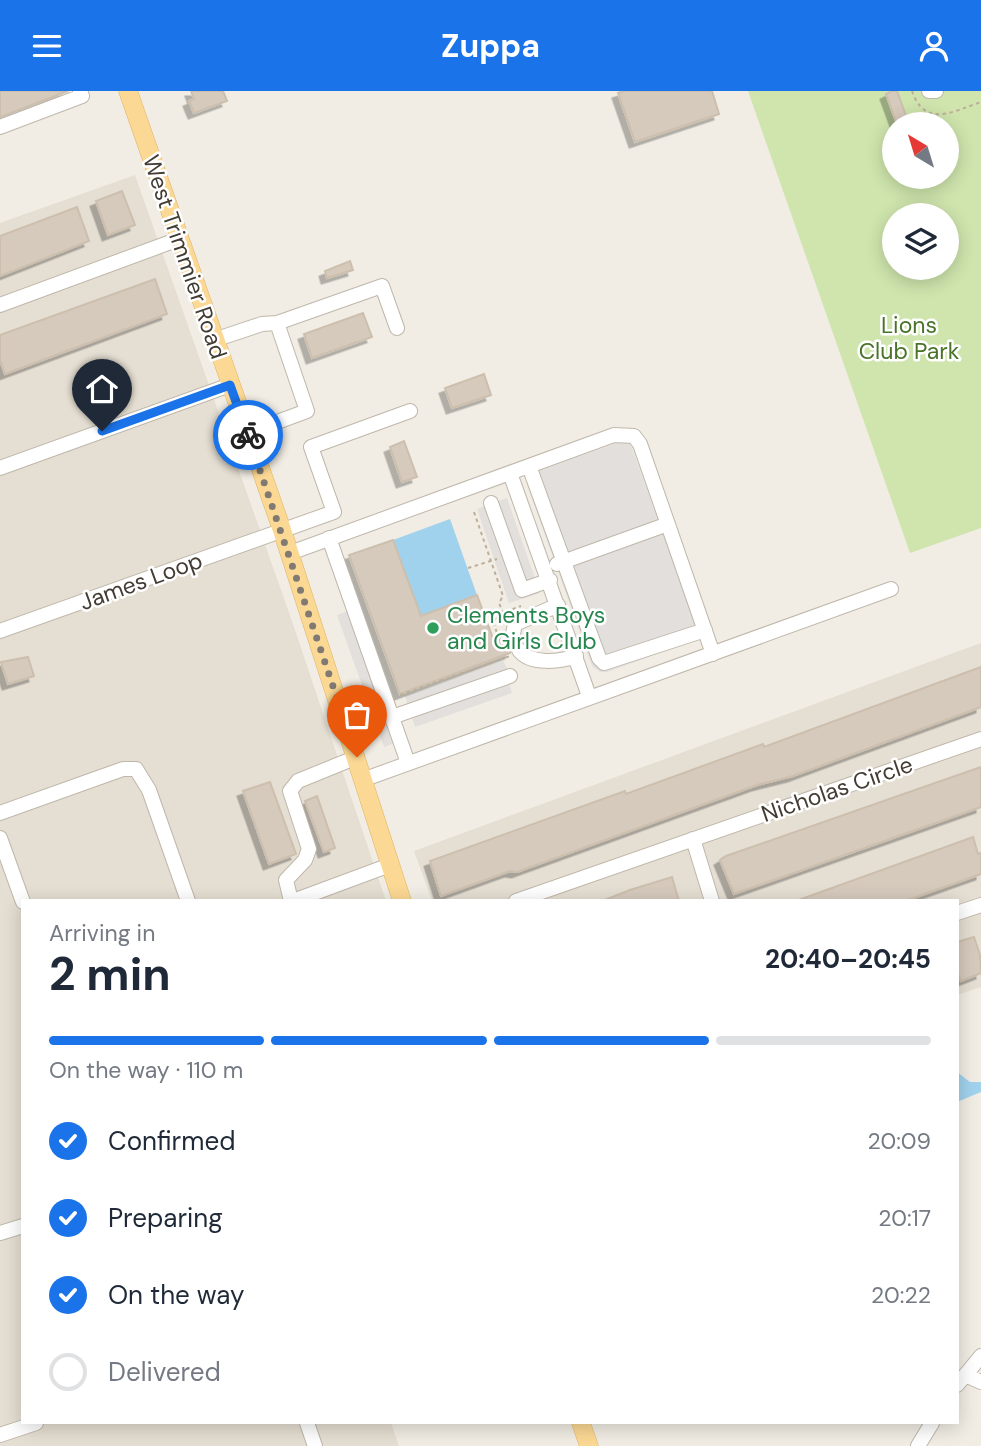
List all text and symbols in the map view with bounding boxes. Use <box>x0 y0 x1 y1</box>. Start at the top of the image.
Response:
text: Zuppa <box>441 25 540 67</box>
icon: menu <box>28 27 66 65</box>
icon: person <box>915 27 953 65</box>
north arrow <box>882 112 959 189</box>
map controls <box>882 112 959 280</box>
street label: West Trimmier Road <box>136 151 234 363</box>
button: layers <box>882 203 959 280</box>
park label: Lions Club Park <box>859 310 960 366</box>
pin <box>72 359 132 431</box>
icon: home <box>83 370 121 408</box>
courier <box>213 400 283 470</box>
icon: bike <box>229 416 267 454</box>
street label: James Loop <box>75 545 207 617</box>
place label: Clements Boys and Girls Club <box>447 600 605 656</box>
marker: Clements Boys and Girls Club <box>425 620 441 636</box>
pin <box>327 685 387 757</box>
icon: bag <box>338 696 376 734</box>
street label: Nicholas Circle <box>757 749 917 829</box>
text: Arriving in <box>49 918 155 948</box>
text: 20:40–20:45 <box>765 942 931 976</box>
text: 2 min <box>49 944 171 1004</box>
text: On the way · 110 m <box>49 1055 243 1085</box>
icon: check <box>49 1122 87 1160</box>
text: Confirmed <box>108 1124 235 1158</box>
text: 20:09 <box>867 1126 931 1156</box>
icon: check <box>49 1199 87 1237</box>
text: Preparing <box>108 1201 223 1235</box>
text: 20:17 <box>878 1203 931 1233</box>
icon: check <box>49 1276 87 1314</box>
text: On the way <box>108 1278 244 1312</box>
text: 20:22 <box>871 1280 931 1310</box>
text: Delivered <box>108 1355 221 1389</box>

